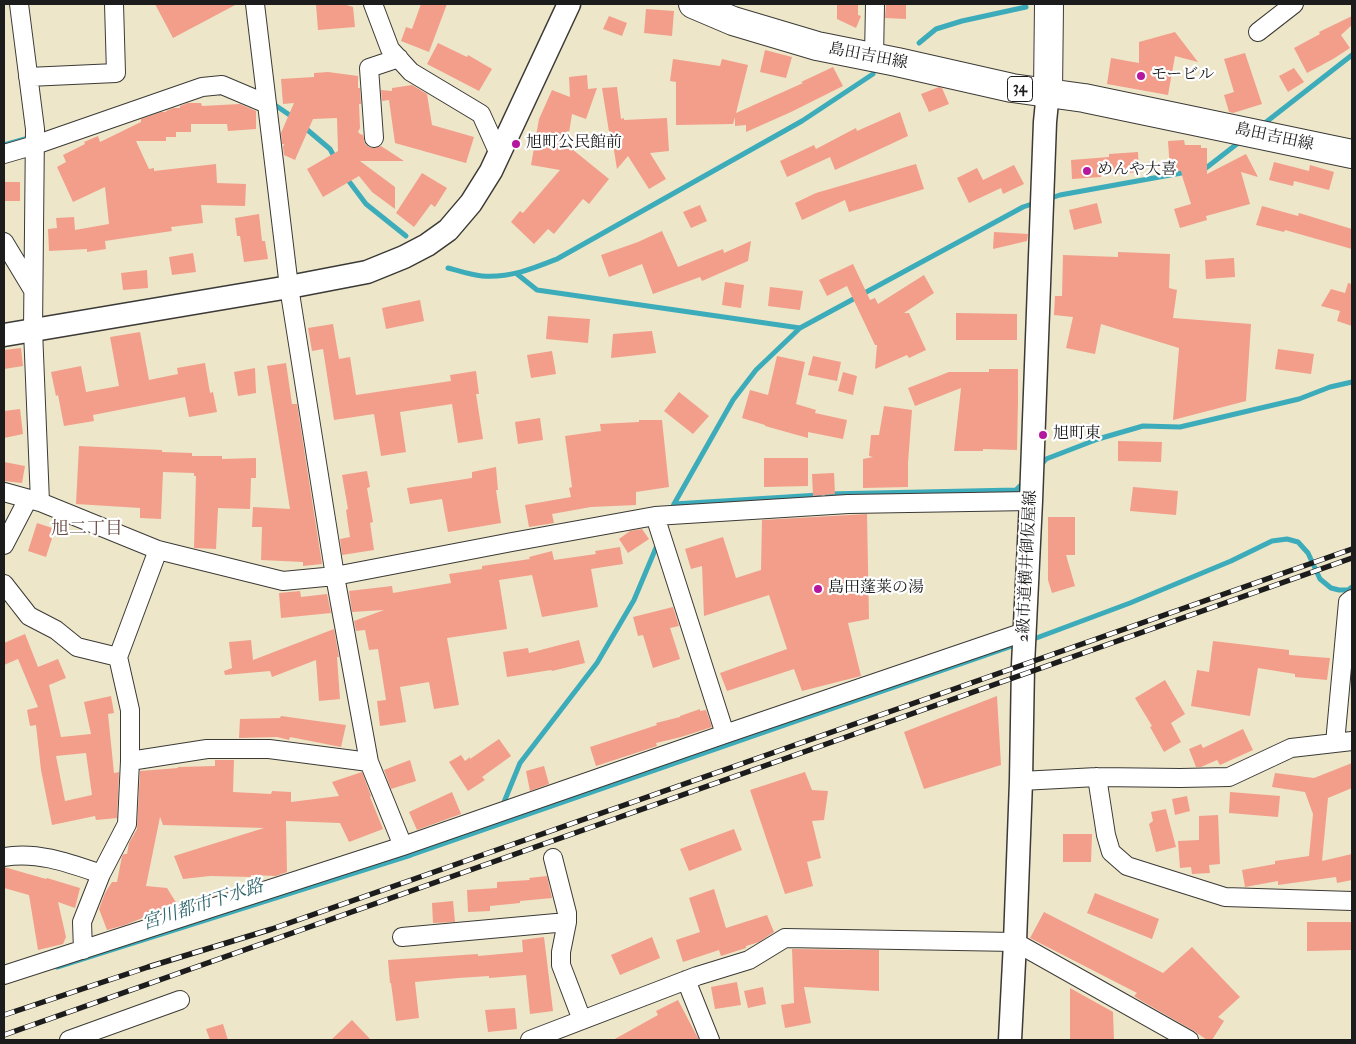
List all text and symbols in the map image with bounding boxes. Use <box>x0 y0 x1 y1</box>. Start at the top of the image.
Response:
street label: 島田吉田線 <box>827 40 909 74</box>
place label: モービル <box>1151 66 1214 86</box>
marker: モービル <box>1135 70 1147 82</box>
road number: 34 <box>1008 76 1032 102</box>
street label: 島田吉田線 <box>1233 120 1315 156</box>
place label: 旭町公民館前 <box>526 134 622 154</box>
marker: 旭町公民館前 <box>510 138 522 150</box>
place label: めんや大喜 <box>1097 161 1177 181</box>
marker: めんや大喜 <box>1081 165 1093 177</box>
place label: 旭町東 <box>1053 425 1101 445</box>
marker: 旭町東 <box>1037 429 1049 441</box>
street label: 2級市道横井御仮屋線 <box>1014 490 1042 642</box>
district label: 旭二丁目 <box>51 519 123 541</box>
place label: 島田蓬莱の湯 <box>828 579 924 599</box>
marker: 島田蓬莱の湯 <box>812 583 824 595</box>
water label: 宮川都市下水路 <box>140 876 266 936</box>

